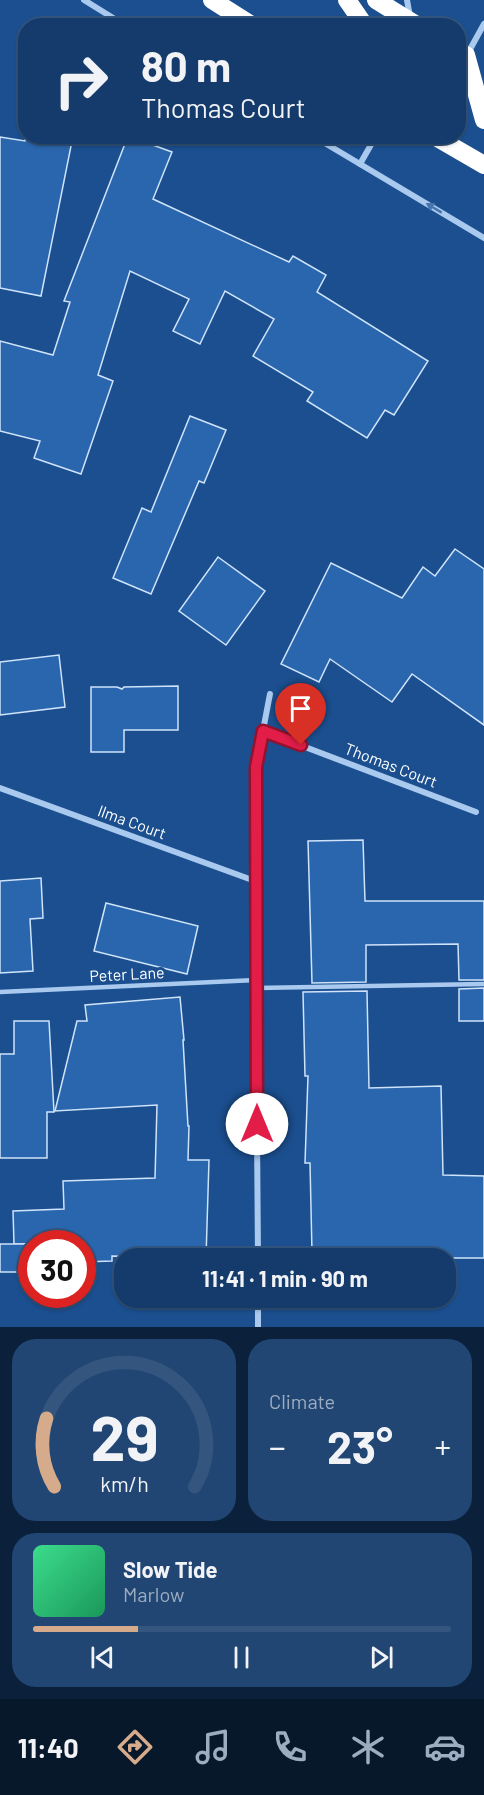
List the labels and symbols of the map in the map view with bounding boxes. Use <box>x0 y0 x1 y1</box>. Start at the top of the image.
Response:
one-way arrow <box>426 203 442 214</box>
pin <box>275 683 326 745</box>
street label: Thomas Court <box>342 738 440 791</box>
street label: Ilma Court <box>95 800 169 843</box>
street label: Peter Lane <box>89 962 165 985</box>
position arrow <box>225 1092 289 1156</box>
speed limit sign: 30 <box>18 1230 96 1308</box>

